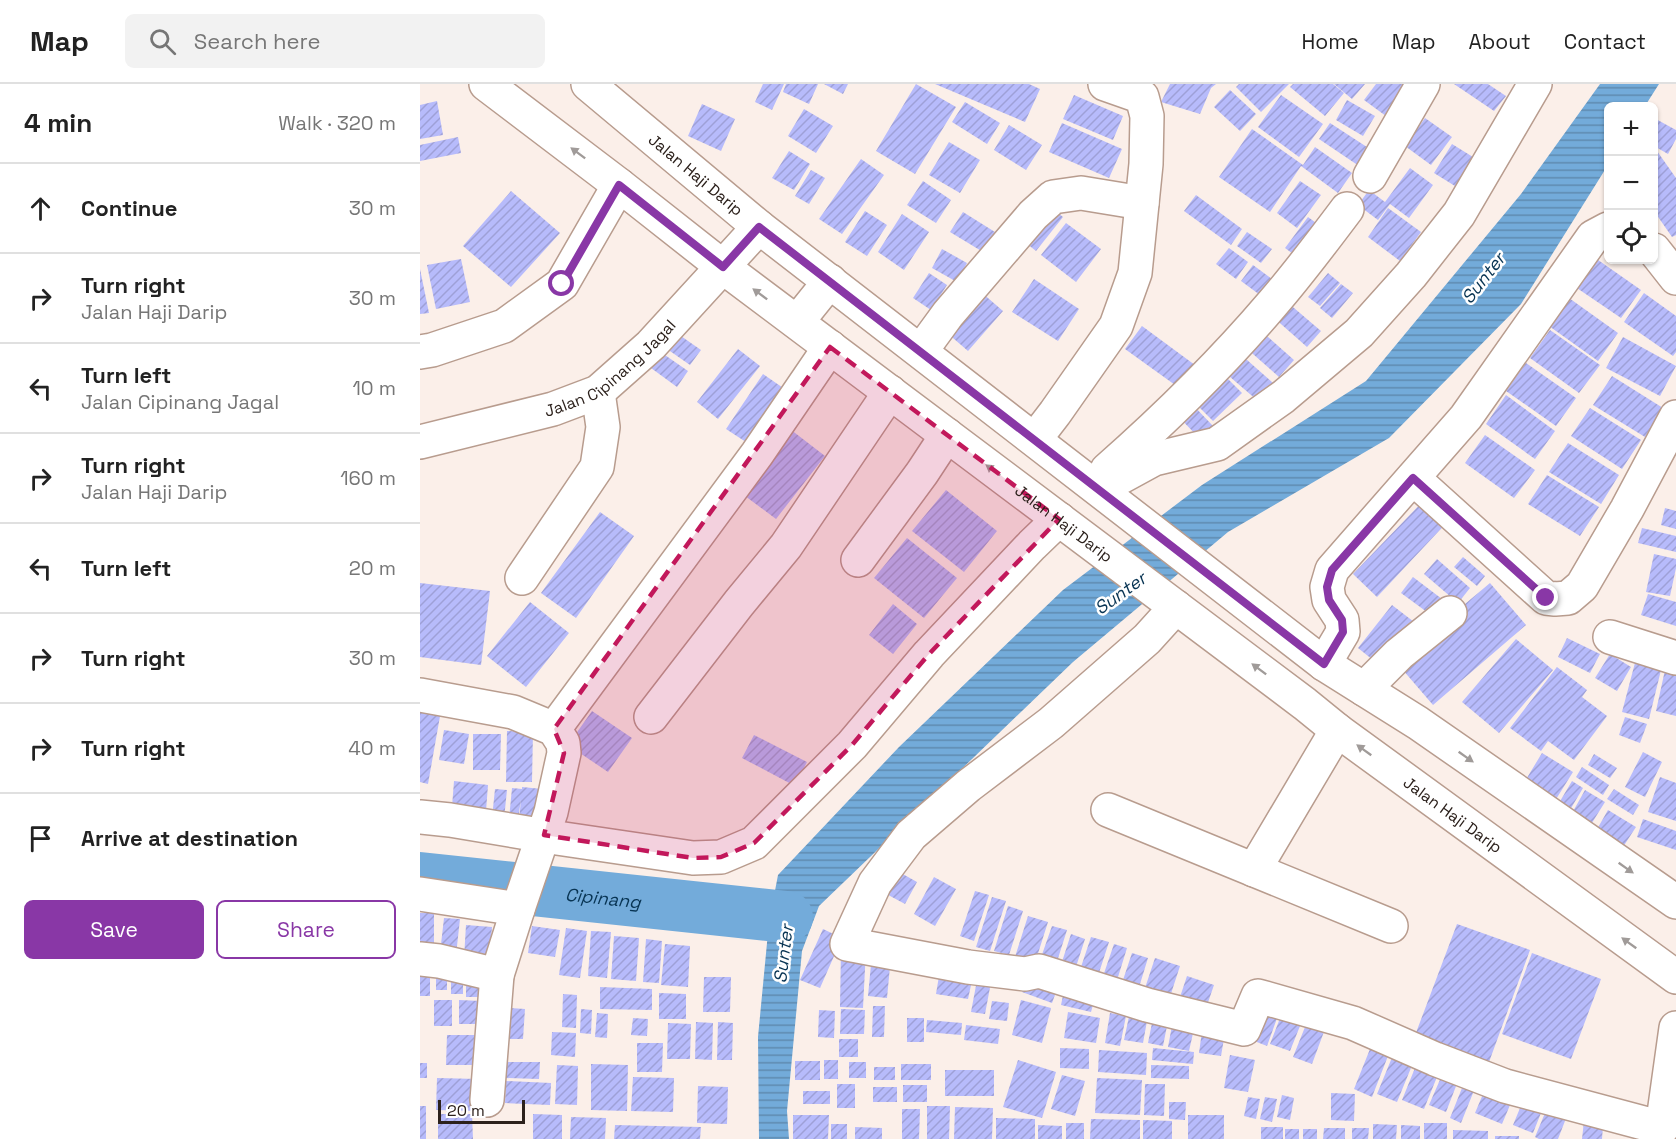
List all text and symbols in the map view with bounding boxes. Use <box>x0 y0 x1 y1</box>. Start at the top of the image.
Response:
search box <box>125 14 545 68</box>
text: Map <box>30 23 89 59</box>
icon: search <box>146 25 179 58</box>
text: Search here <box>194 27 321 55</box>
text: Home <box>1301 28 1359 55</box>
text: Map <box>1392 28 1436 55</box>
text: About <box>1469 28 1531 55</box>
text: Contact <box>1564 28 1646 55</box>
map controls <box>1604 102 1658 264</box>
button: + <box>1604 102 1658 156</box>
text: 4 min <box>24 106 92 140</box>
text: Walk · 320 m <box>278 110 396 136</box>
street label: Jalan Haji Darip <box>644 129 748 220</box>
one-way arrow <box>570 148 585 160</box>
button: − <box>1604 156 1658 210</box>
icon: ahead <box>24 192 57 225</box>
text: Continue <box>81 194 177 222</box>
text: 30 m <box>349 195 396 221</box>
button: locate <box>1604 210 1658 264</box>
water label: Sunter <box>1456 246 1511 308</box>
route start <box>548 270 574 296</box>
text: Turn right <box>81 271 186 299</box>
icon: right <box>24 282 57 315</box>
text: 30 m <box>349 285 396 311</box>
one-way arrow <box>752 288 768 301</box>
text: Jalan Haji Darip <box>81 299 227 325</box>
street label: Jalan Cipinang Jagal <box>542 315 680 421</box>
text: Turn left <box>81 361 171 389</box>
icon: left <box>24 372 57 405</box>
text: 10 m <box>352 375 396 401</box>
text: Jalan Cipinang Jagal <box>81 389 279 415</box>
text: Turn right <box>81 451 186 479</box>
icon: right <box>24 462 57 495</box>
one-way arrow <box>986 464 1001 476</box>
text: 160 m <box>340 465 396 491</box>
text: Jalan Haji Darip <box>81 479 227 505</box>
street label: Jalan Haji Darip <box>1011 480 1117 567</box>
icon: left <box>24 552 57 585</box>
text: Turn left <box>81 554 171 582</box>
text: 20 m <box>349 555 396 581</box>
water label: Sunter <box>1090 565 1152 619</box>
route end <box>1532 584 1558 610</box>
icon: right <box>24 642 57 675</box>
text: Turn right <box>81 644 186 672</box>
text: 30 m <box>349 645 396 671</box>
one-way arrow <box>1251 663 1266 675</box>
icon: right <box>24 732 57 765</box>
text: Turn right <box>81 734 186 762</box>
text: 40 m <box>348 735 396 761</box>
one-way arrow <box>1357 744 1373 756</box>
one-way arrow <box>1458 751 1474 762</box>
street label: Jalan Haji Darip <box>1399 772 1507 858</box>
icon: arrive <box>24 822 57 855</box>
text: Arrive at destination <box>81 824 298 852</box>
one-way arrow <box>1618 862 1634 874</box>
water label: Cipinang <box>564 882 643 913</box>
button: Save <box>24 900 204 959</box>
button: Share <box>216 900 396 959</box>
water label: Sunter <box>768 922 798 984</box>
one-way arrow <box>1621 937 1636 949</box>
scale bar <box>438 1097 525 1124</box>
text: 20 m <box>447 1100 485 1121</box>

